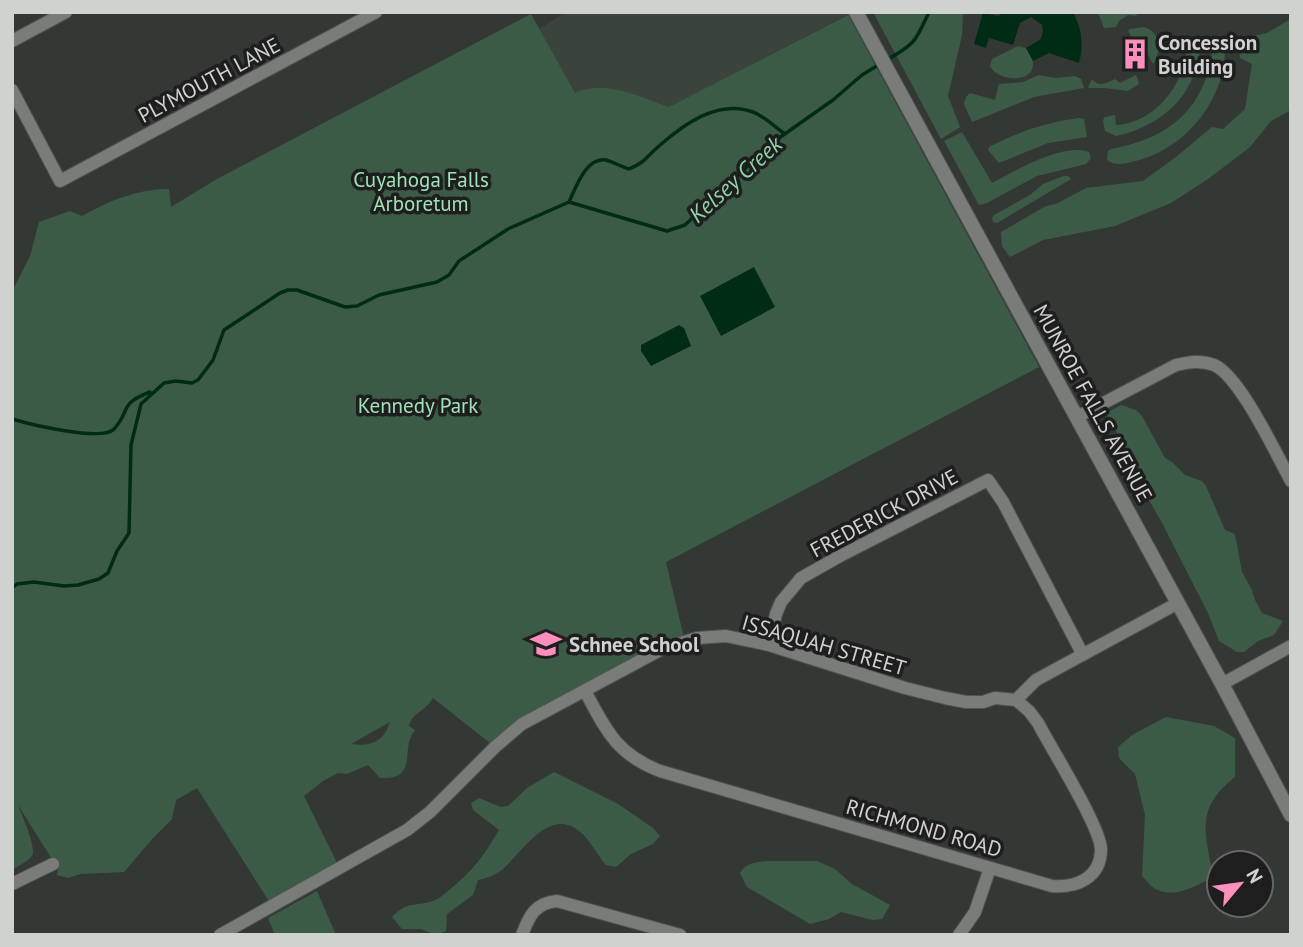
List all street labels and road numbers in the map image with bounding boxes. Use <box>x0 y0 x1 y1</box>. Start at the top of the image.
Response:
street label: PLYMOUTH LANE <box>133 31 285 129</box>
street label: MUNROE FALLS AVENUE <box>1027 299 1159 507</box>
street label: FREDERICK DRIVE <box>805 463 963 563</box>
street label: ISSAQUAH STREET <box>739 609 910 681</box>
street label: RICHMOND ROAD <box>843 793 1005 863</box>

